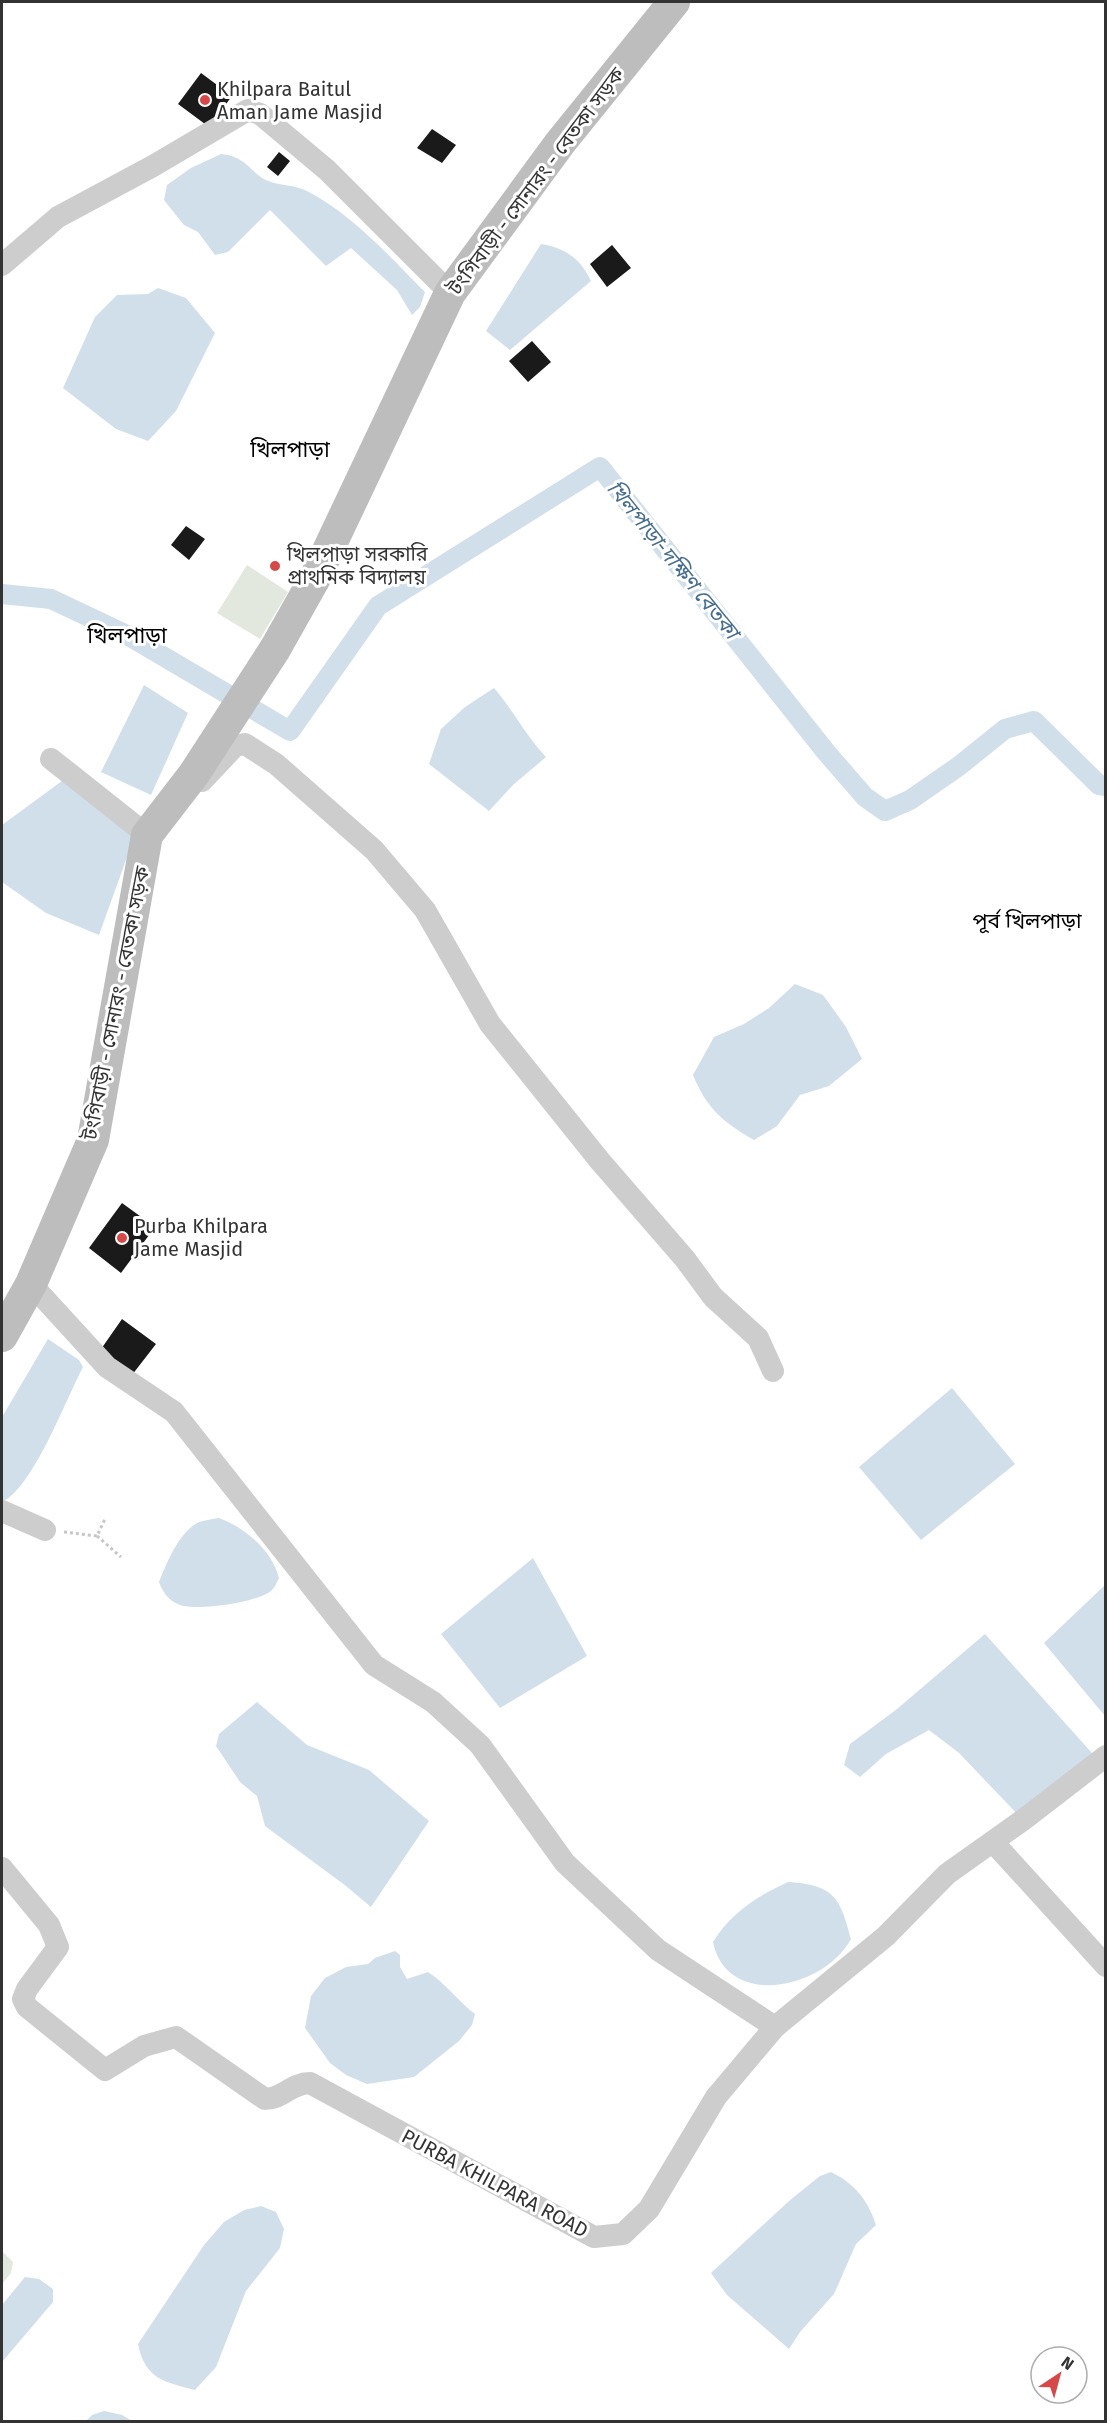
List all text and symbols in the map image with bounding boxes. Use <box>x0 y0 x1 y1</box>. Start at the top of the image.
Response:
street label: টংগিবাড়ী - সোনারং - বেতকা সড়ক <box>442 62 630 300</box>
place label: Khilpara Baitul Aman Jame Masjid <box>217 77 383 124</box>
marker: Khilpara Baitul Aman Jame Masjid <box>198 93 212 107</box>
district label: খিলপাড়া <box>249 436 331 463</box>
water label: খিলপাড়া-দক্ষিণ বেতকা <box>601 476 747 648</box>
place label: খিলপাড়া সরকারি প্রাথমিক বিদ্যালয় <box>286 542 429 589</box>
marker: খিলপাড়া সরকারি প্রাথমিক বিদ্যালয় <box>268 559 282 573</box>
district label: খিলপাড়া <box>86 622 168 649</box>
street label: টংগিবাড়ী - সোনারং - বেতকা সড়ক <box>78 863 154 1143</box>
district label: পূর্ব খিলপাড়া <box>972 908 1082 934</box>
place label: Purba Khilpara Jame Masjid <box>134 1214 268 1261</box>
marker: Purba Khilpara Jame Masjid <box>115 1231 129 1245</box>
street label: PURBA KHILPARA ROAD <box>398 2124 592 2242</box>
north arrow <box>1029 2345 1089 2405</box>
text: N <box>1058 2352 1077 2374</box>

